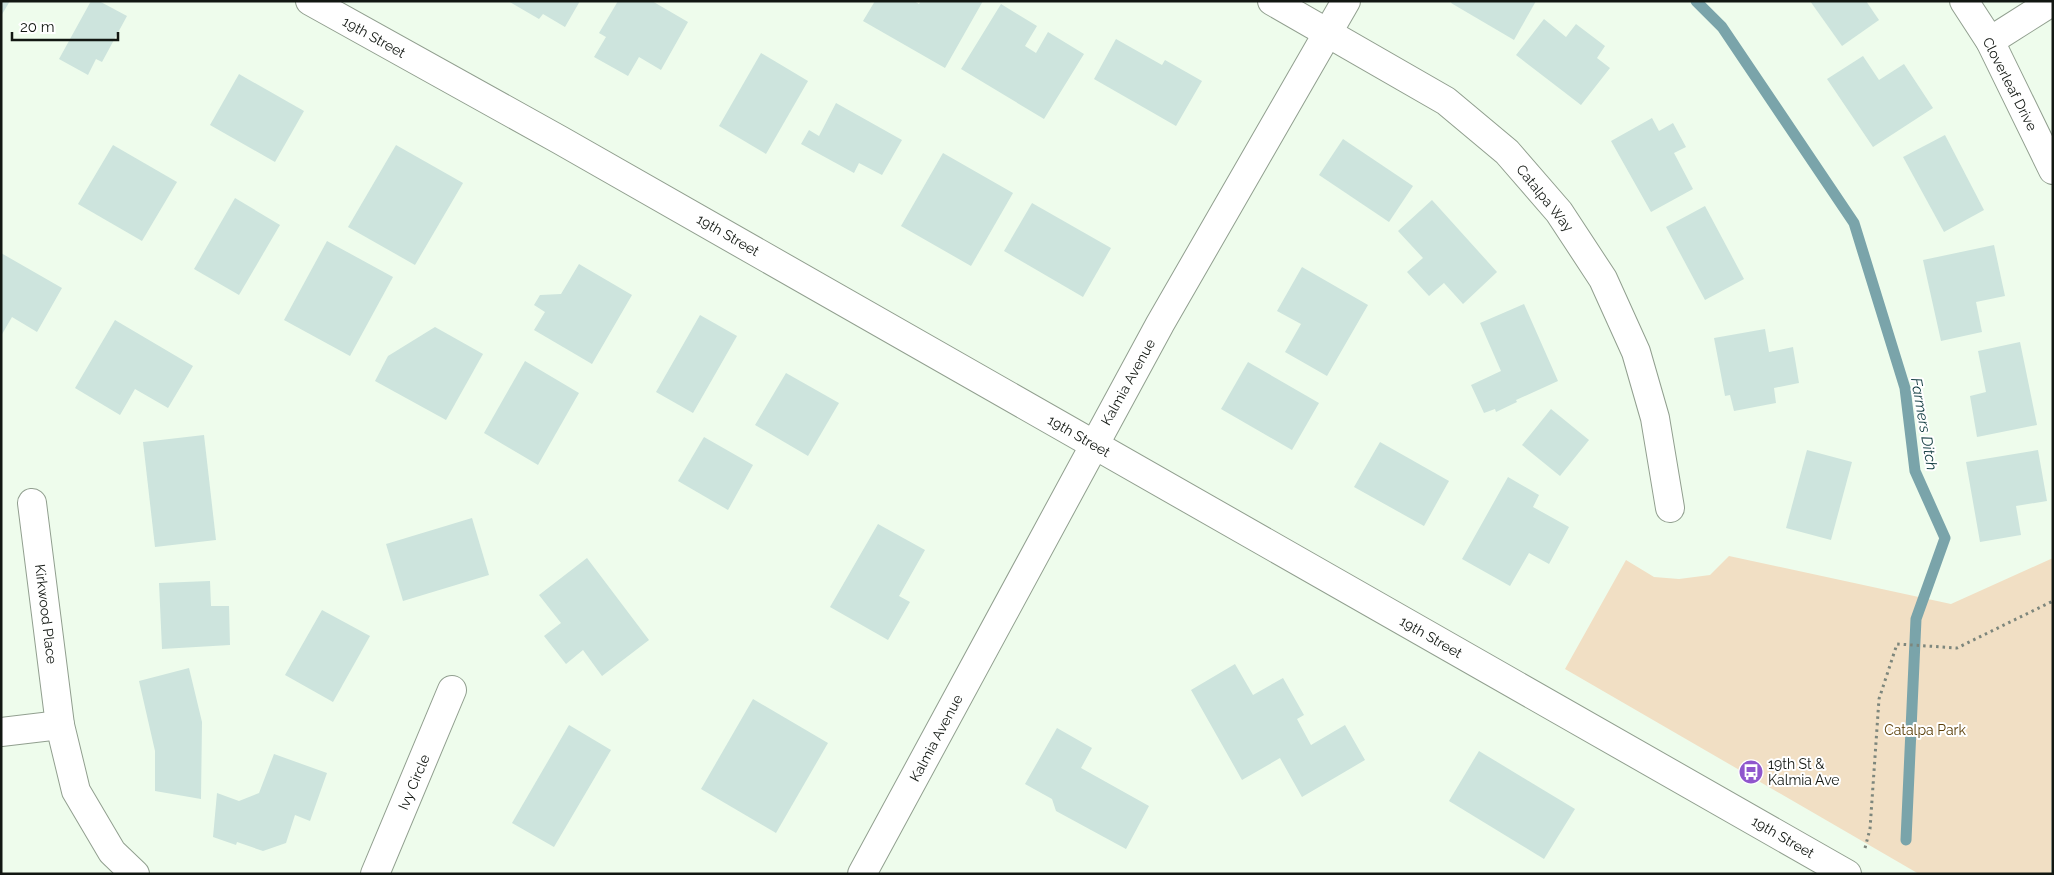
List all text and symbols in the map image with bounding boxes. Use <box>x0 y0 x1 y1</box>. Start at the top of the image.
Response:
scale bar <box>12 10 119 42</box>
street label: 19th Street <box>340 13 409 61</box>
text: 20 m <box>20 18 55 36</box>
street label: Cloverleaf Drive <box>1980 35 2040 133</box>
street label: Catalpa Way <box>1513 161 1577 235</box>
street label: 19th Street <box>694 211 762 259</box>
street label: Kalmia Avenue <box>1098 336 1158 428</box>
water label: Farmers Ditch <box>1907 376 1941 472</box>
street label: 19th Street <box>1045 412 1113 460</box>
street label: Kirkwood Place <box>32 563 60 665</box>
street label: 19th Street <box>1397 613 1465 661</box>
street label: Kalmia Avenue <box>906 692 966 784</box>
park label: Catalpa Park <box>1884 722 1966 738</box>
street label: Ivy Circle <box>395 752 433 812</box>
place label: 19th St & Kalmia Ave <box>1768 756 1840 788</box>
bus stop icon: 19th St & Kalmia Ave <box>1738 759 1764 785</box>
street label: 19th Street <box>1749 813 1817 861</box>

